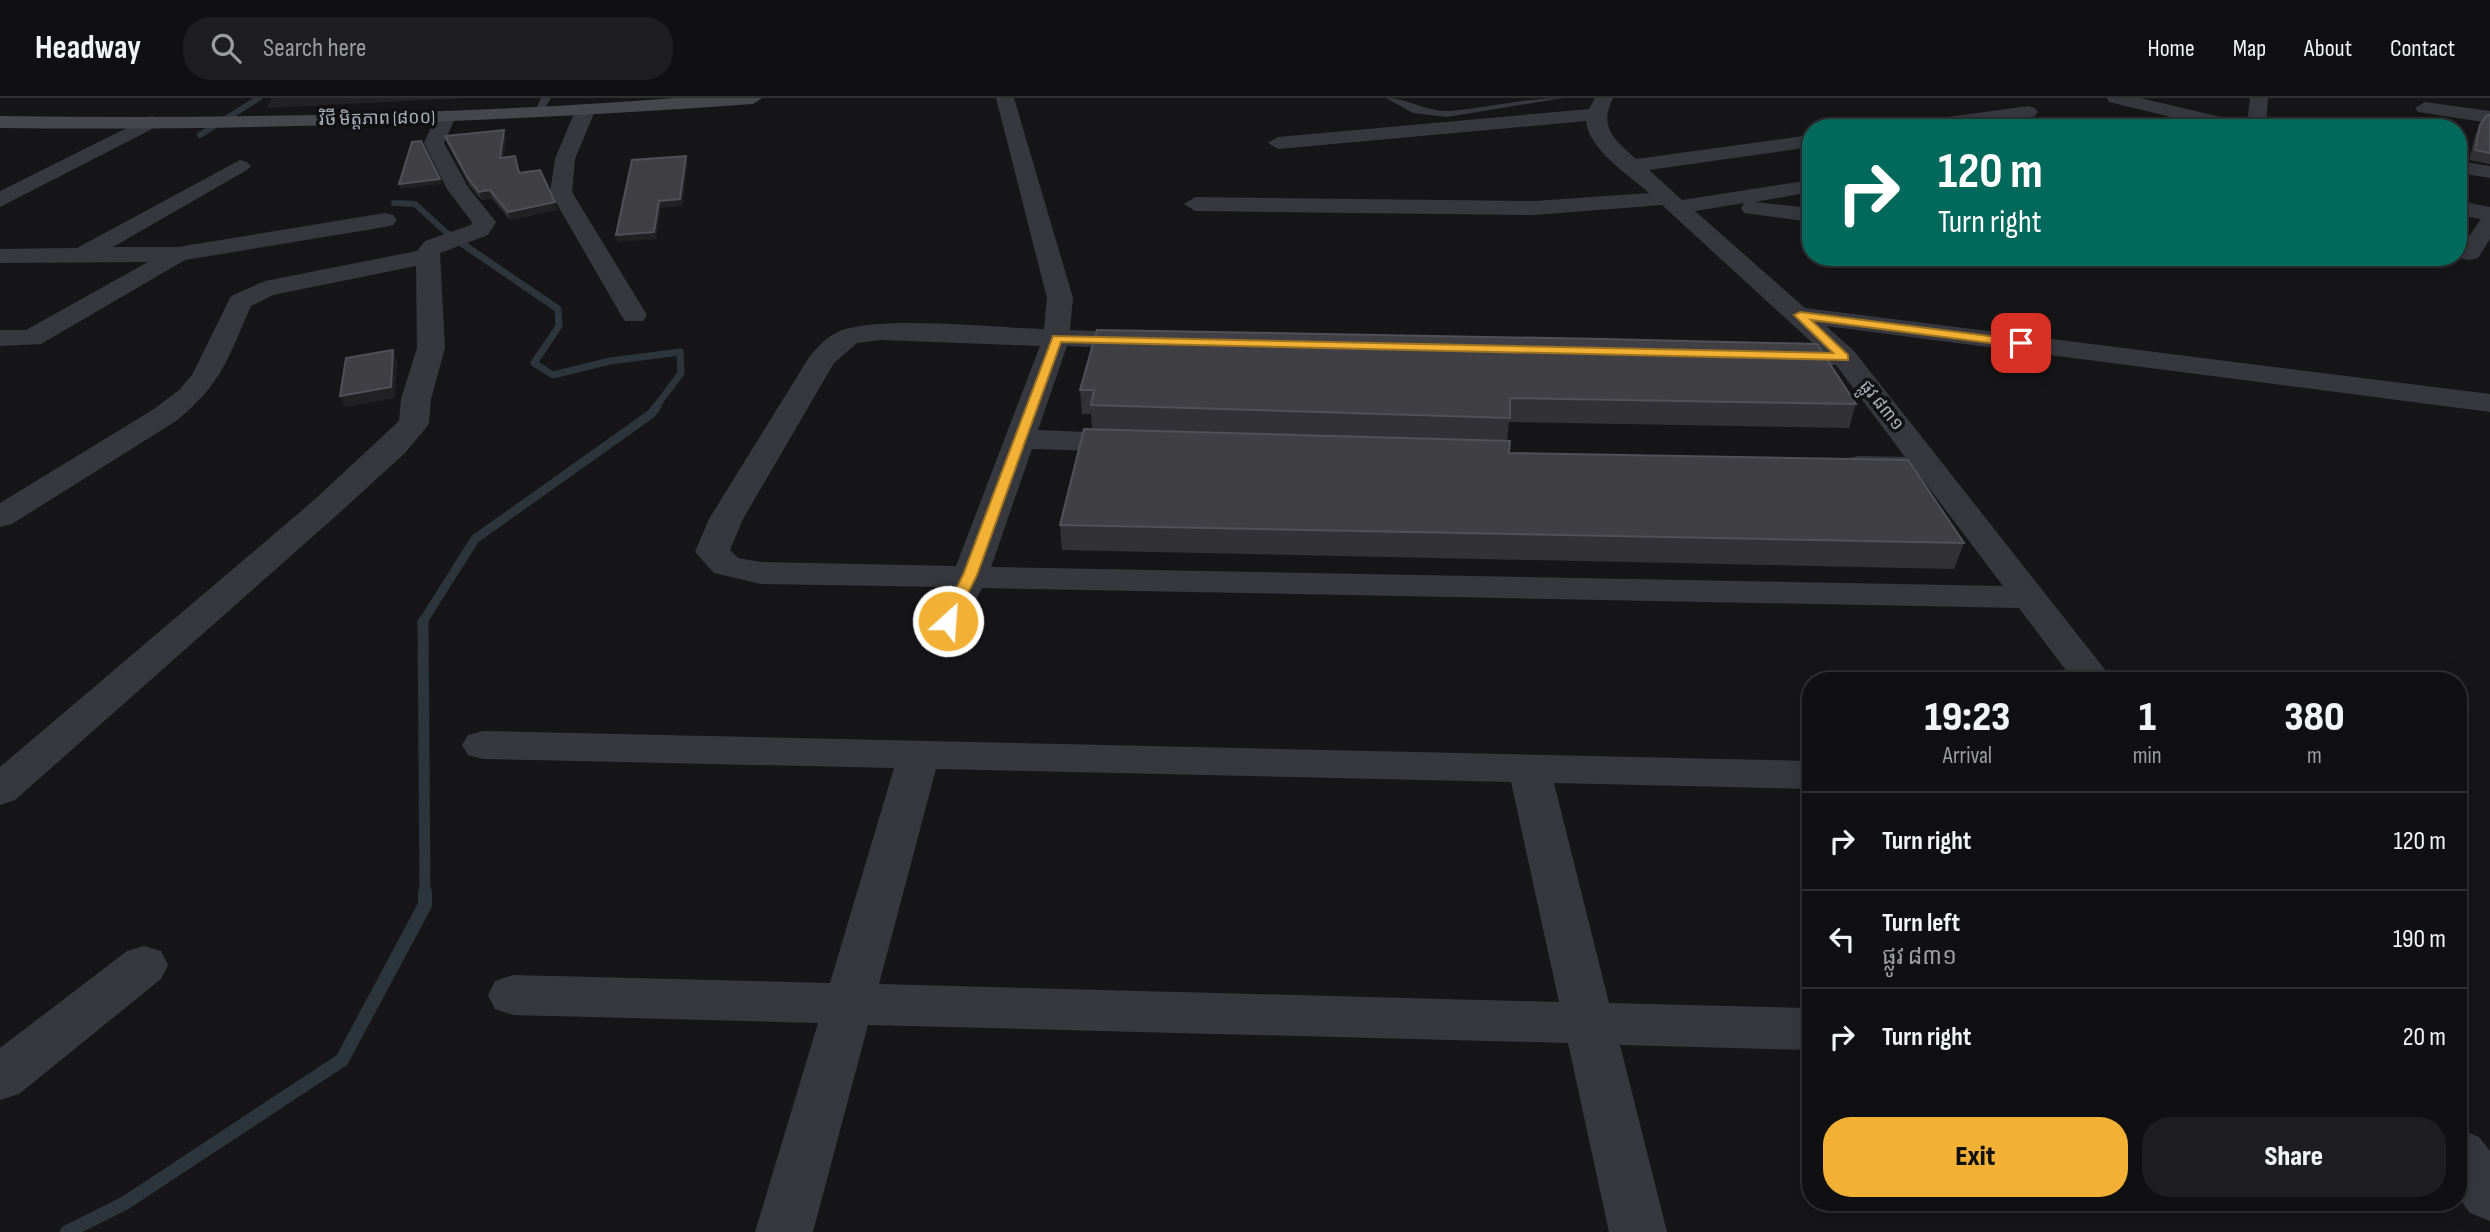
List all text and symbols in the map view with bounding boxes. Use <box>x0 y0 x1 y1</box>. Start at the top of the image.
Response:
search box <box>183 17 673 80</box>
text: Headway <box>35 28 141 68</box>
icon: search <box>207 29 245 67</box>
text: Search here <box>263 33 366 64</box>
text: Home <box>2147 34 2195 63</box>
text: Map <box>2233 34 2266 63</box>
text: About <box>2304 34 2352 63</box>
text: Contact <box>2390 34 2455 63</box>
street label: វិថី មិត្តភាព (៨០០) <box>318 105 435 130</box>
text: 120 m <box>1938 143 2043 202</box>
icon: right <box>1823 147 1914 238</box>
text: Turn right <box>1938 203 2042 242</box>
pin <box>1991 313 2051 373</box>
icon: arrive <box>2002 324 2040 362</box>
street label: ផ្លូវ ៨៣១ <box>1851 376 1908 438</box>
position arrow <box>911 584 985 658</box>
text: 19:23 <box>1924 692 2010 743</box>
text: 1 <box>2139 692 2156 743</box>
text: 380 <box>2284 692 2345 743</box>
text: Arrival <box>1943 742 1992 770</box>
text: min <box>2133 742 2162 770</box>
text: m <box>2307 742 2322 770</box>
icon: right <box>1823 822 1861 860</box>
text: Turn right <box>1882 826 1971 857</box>
text: 120 m <box>2393 826 2446 857</box>
text: Turn left <box>1882 908 1960 939</box>
icon: left <box>1823 920 1861 958</box>
text: 190 m <box>2393 924 2446 955</box>
text: ផ្លូវ ៨៣១ <box>1882 943 1957 971</box>
icon: right <box>1823 1018 1861 1056</box>
text: Turn right <box>1882 1022 1971 1053</box>
text: 20 m <box>2403 1022 2446 1053</box>
button: Exit <box>1823 1117 2128 1197</box>
button: Share <box>2142 1117 2446 1197</box>

